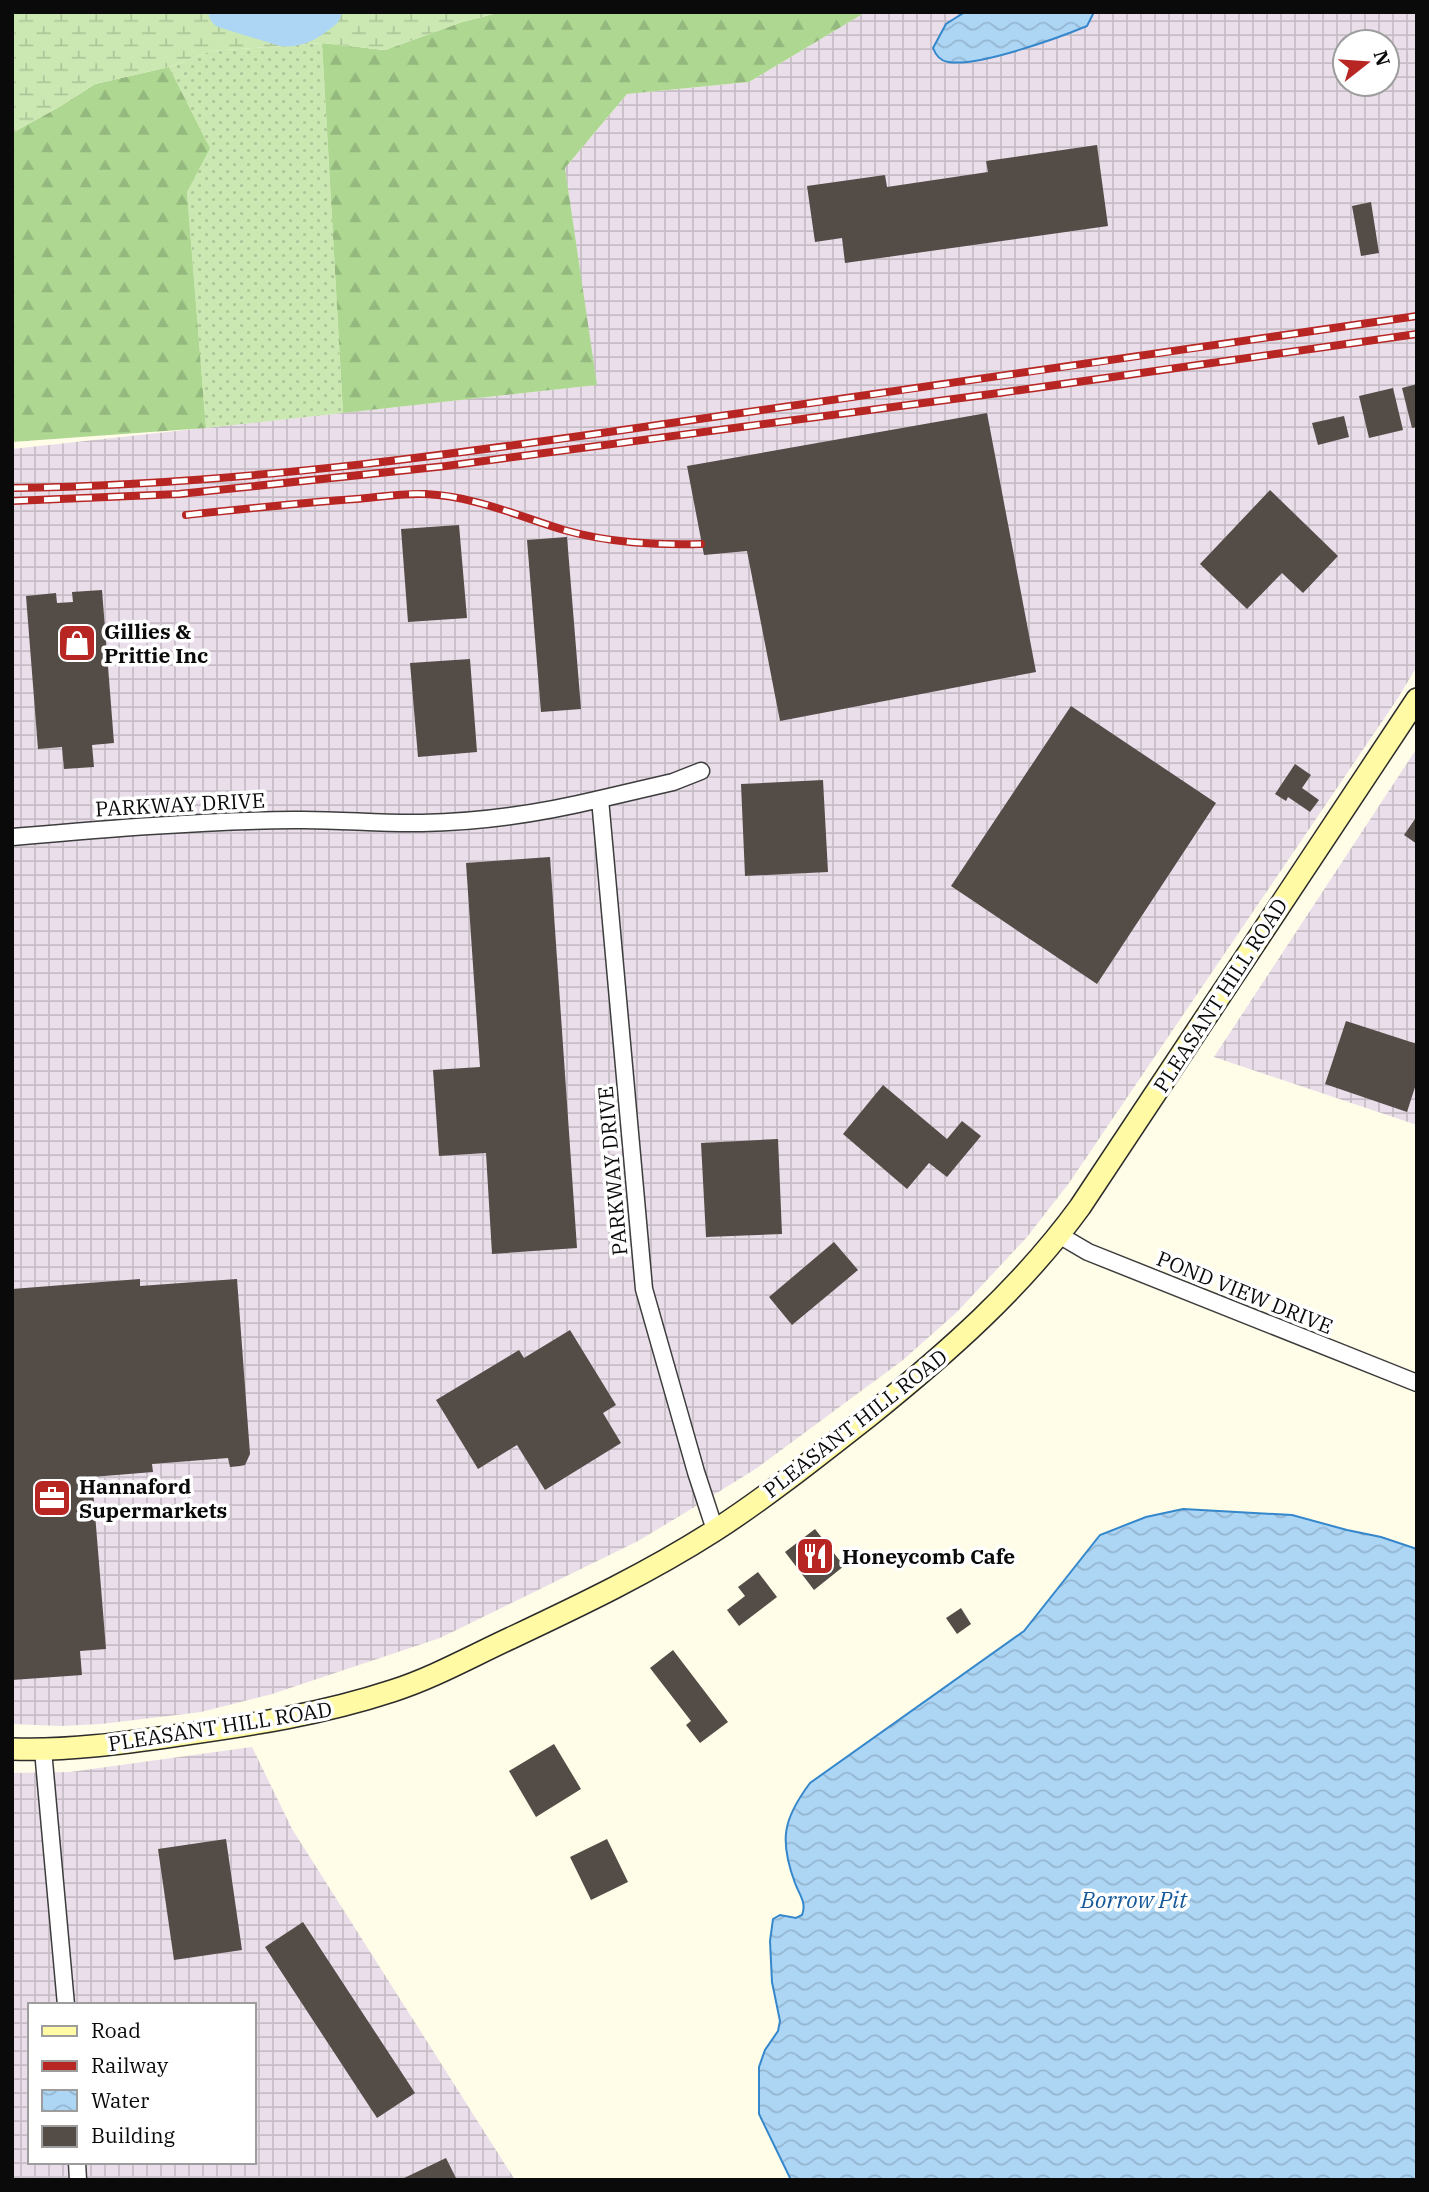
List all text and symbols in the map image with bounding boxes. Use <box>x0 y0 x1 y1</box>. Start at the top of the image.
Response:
north arrow <box>1331 28 1401 98</box>
text: N <box>1369 47 1396 69</box>
place label: Gillies & Prittie Inc <box>104 617 208 669</box>
shop icon: Gillies & Prittie Inc <box>56 622 98 664</box>
street label: PARKWAY DRIVE <box>94 786 266 822</box>
street label: PLEASANT HILL ROAD <box>1147 893 1293 1097</box>
street label: PARKWAY DRIVE <box>591 1085 633 1257</box>
street label: POND VIEW DRIVE <box>1153 1244 1337 1340</box>
street label: PLEASANT HILL ROAD <box>757 1342 953 1504</box>
place label: Hannaford Supermarkets <box>79 1472 227 1524</box>
office icon: Hannaford Supermarkets <box>31 1477 73 1519</box>
restaurant icon: Honeycomb Cafe <box>794 1535 836 1577</box>
place label: Honeycomb Cafe <box>842 1542 1015 1570</box>
street label: PLEASANT HILL ROAD <box>106 1694 334 1758</box>
water label: Borrow Pit <box>1080 1884 1188 1914</box>
legend <box>28 2003 256 2164</box>
text: Road <box>91 2016 141 2044</box>
text: Railway <box>91 2051 169 2079</box>
text: Water <box>91 2086 150 2114</box>
text: Building <box>91 2121 176 2149</box>

